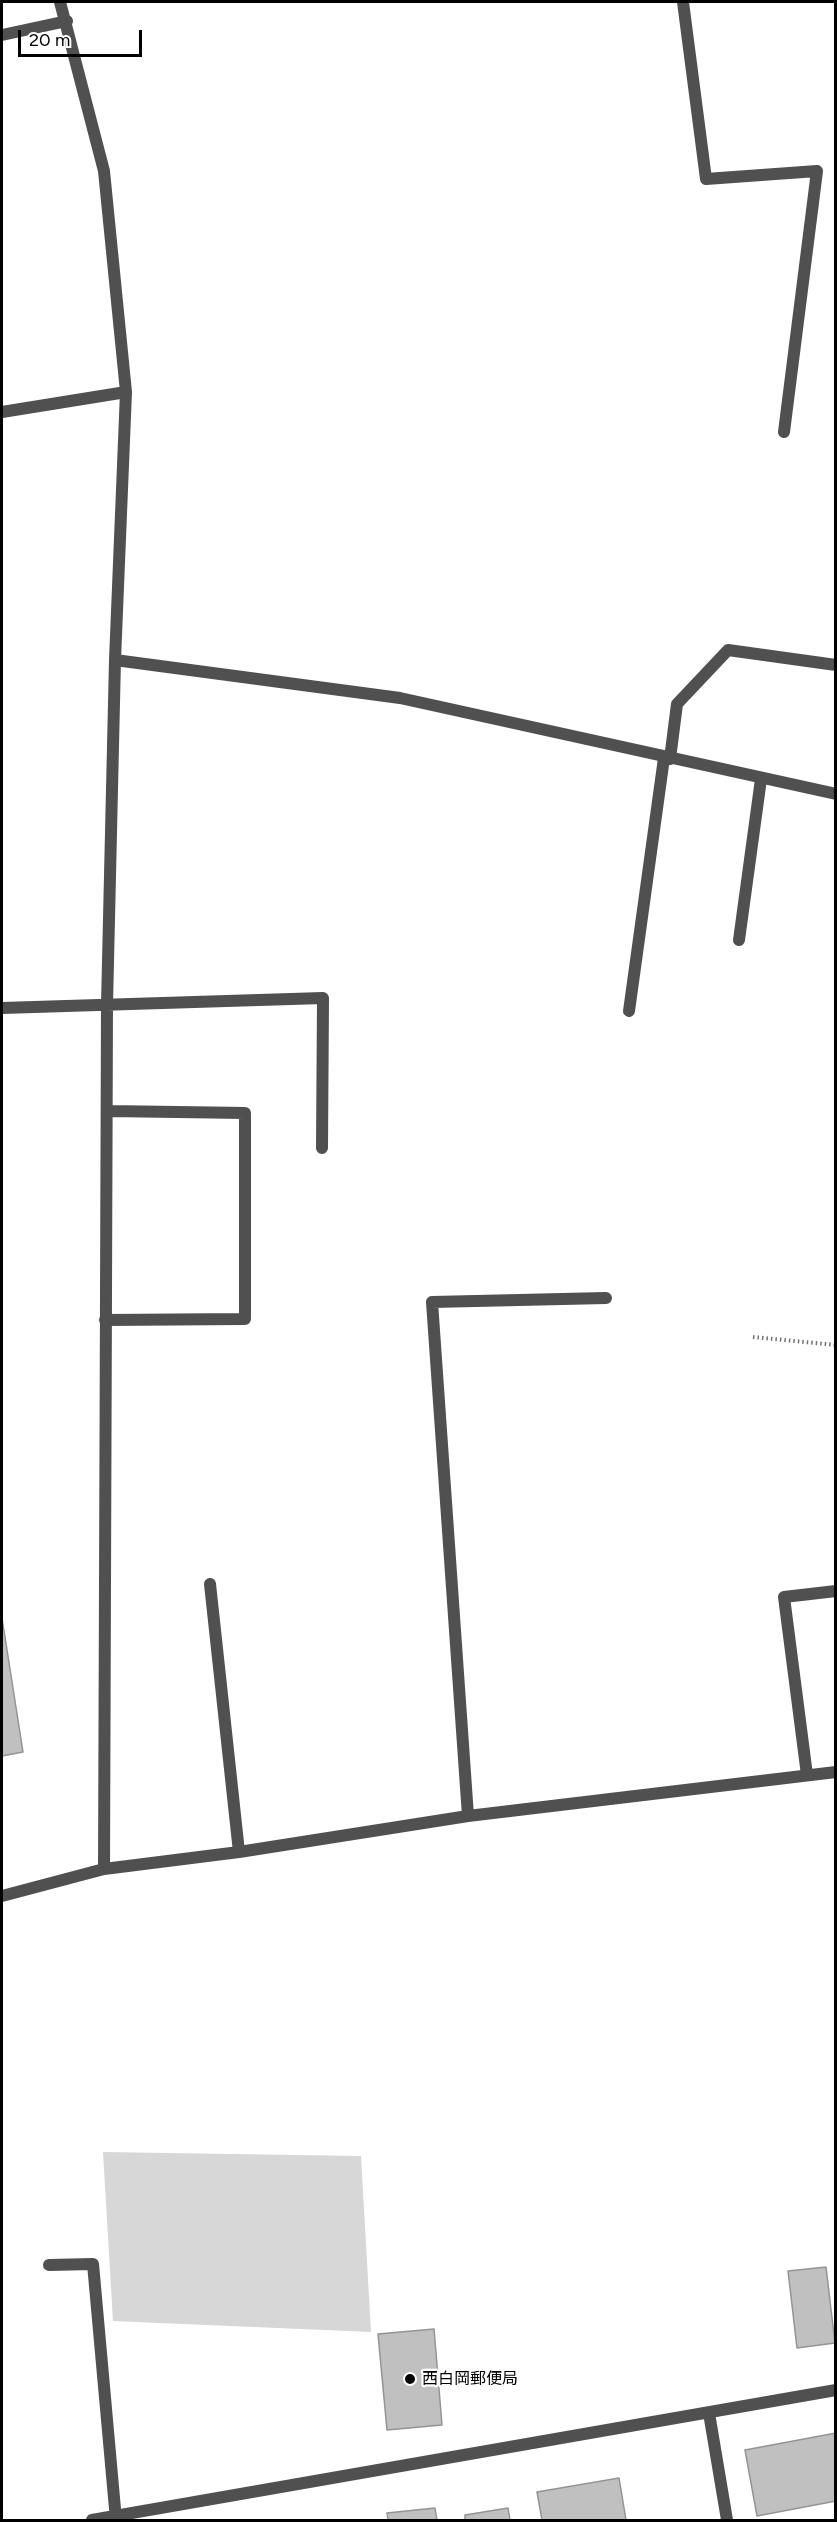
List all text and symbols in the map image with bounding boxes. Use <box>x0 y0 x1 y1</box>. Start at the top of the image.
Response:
scale bar <box>21 18 146 56</box>
text: 20 m <box>29 29 70 51</box>
place label: 西白岡郵便局 <box>422 2369 518 2389</box>
marker: 西白岡郵便局 <box>403 2372 417 2386</box>

